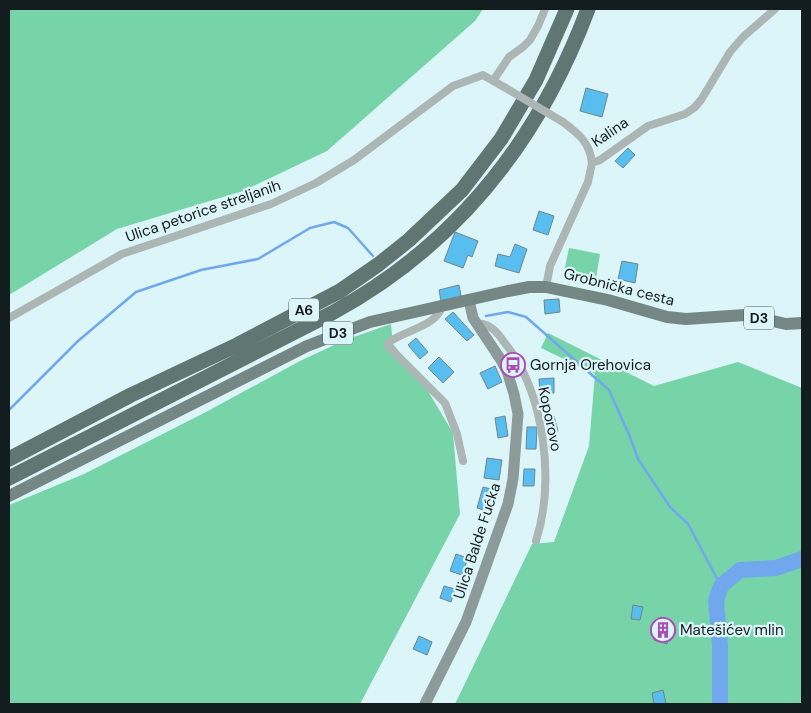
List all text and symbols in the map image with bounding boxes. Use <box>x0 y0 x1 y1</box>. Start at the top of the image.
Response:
street label: Kalina <box>588 112 632 152</box>
street label: Ulica petorice streljanih <box>123 175 283 247</box>
street label: Grobnička cesta <box>561 264 677 310</box>
road number: A6 <box>289 298 319 322</box>
road number: D3 <box>744 306 774 330</box>
road number: D3 <box>323 322 353 344</box>
bus stop icon: Gornja Orehovica <box>500 352 526 378</box>
place label: Gornja Orehovica <box>530 355 651 375</box>
street label: Koporovo <box>533 385 567 453</box>
street label: Ulica Balde Fućka <box>449 480 505 602</box>
building icon: Matešićev mlin <box>650 617 676 643</box>
place label: Matešićev mlin <box>680 620 784 640</box>

